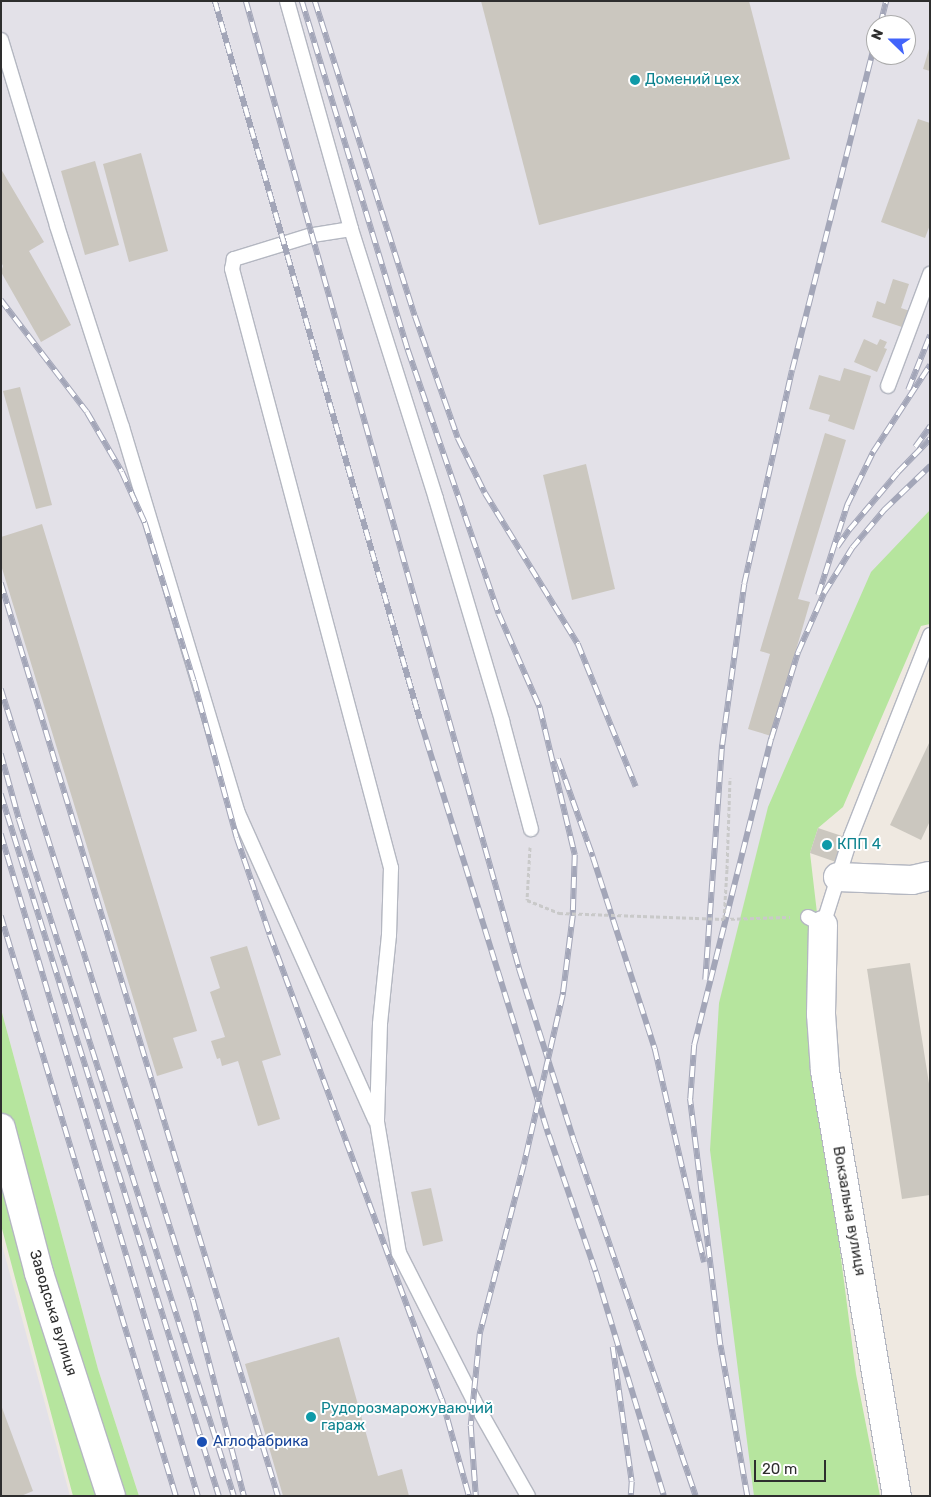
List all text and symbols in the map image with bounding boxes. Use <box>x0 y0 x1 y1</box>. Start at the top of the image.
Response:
north arrow <box>866 15 916 65</box>
text: N <box>868 27 887 42</box>
place label: Домений цех <box>645 71 740 89</box>
marker: Домений цех <box>629 74 641 86</box>
place label: КПП 4 <box>837 836 881 854</box>
marker: КПП 4 <box>821 839 833 851</box>
street label: Вокзальна вулиця <box>829 1145 869 1277</box>
street label: Заводська вулиця <box>25 1248 81 1378</box>
place label: Рудорозмарожуваючий гараж <box>321 1399 493 1434</box>
marker: Рудорозмарожуваючий гараж <box>305 1411 317 1423</box>
place label: Аглофабрика <box>213 1433 309 1451</box>
marker: Аглофабрика <box>195 1435 209 1449</box>
scale bar <box>756 1450 828 1482</box>
text: 20 m <box>762 1460 797 1478</box>

